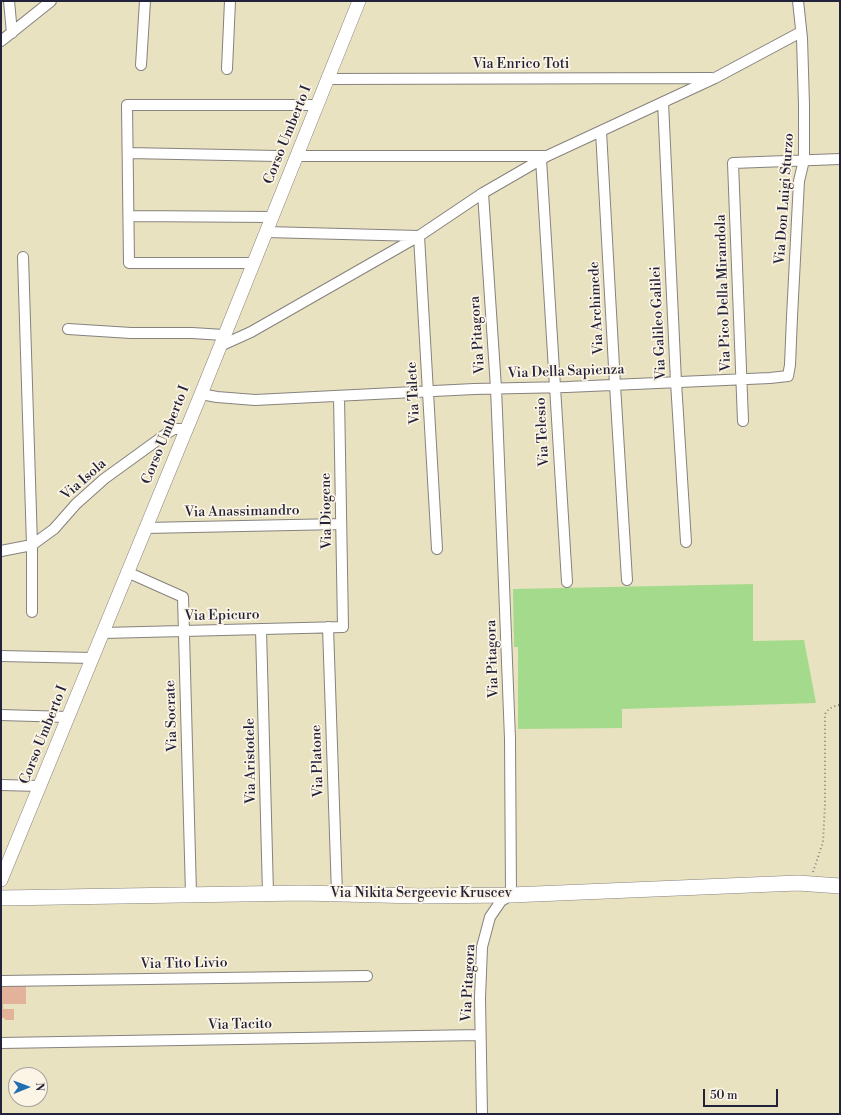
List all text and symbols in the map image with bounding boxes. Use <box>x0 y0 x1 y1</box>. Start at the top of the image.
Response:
street label: Via Enrico Toti <box>473 57 569 73</box>
street label: Corso Umberto I <box>261 83 315 187</box>
street label: Via Don Luigi Sturzo <box>772 133 798 265</box>
street label: Via Pico Della Mirandola <box>713 214 735 372</box>
street label: Via Archimede <box>586 261 608 355</box>
street label: Via Galileo Galilei <box>648 266 670 380</box>
street label: Via Pitagora <box>467 295 489 375</box>
street label: Via Talete <box>404 361 424 425</box>
street label: Via Della Sapienza <box>507 362 625 382</box>
street label: Corso Umberto I <box>139 383 193 487</box>
street label: Via Telesio <box>533 397 553 467</box>
street label: Via Isola <box>58 456 110 504</box>
street label: Via Diogene <box>318 472 336 550</box>
street label: Via Anassimandro <box>184 503 300 521</box>
street label: Via Epicuro <box>184 607 260 625</box>
street label: Via Pitagora <box>483 620 503 698</box>
street label: Via Socrate <box>162 680 182 752</box>
street label: Corso Umberto I <box>17 683 71 787</box>
street label: Via Aristotele <box>242 718 260 804</box>
street label: Via Platone <box>308 724 328 798</box>
street label: Via Nikita Sergeevic Kruscev <box>330 886 512 902</box>
street label: Via Pitagora <box>459 943 479 1023</box>
street label: Via Tito Livio <box>140 955 228 973</box>
street label: Via Tacito <box>208 1016 272 1034</box>
north arrow <box>8 1067 48 1107</box>
scale bar <box>705 1081 780 1107</box>
text: N <box>32 1082 46 1091</box>
text: 50 m <box>710 1088 738 1103</box>

